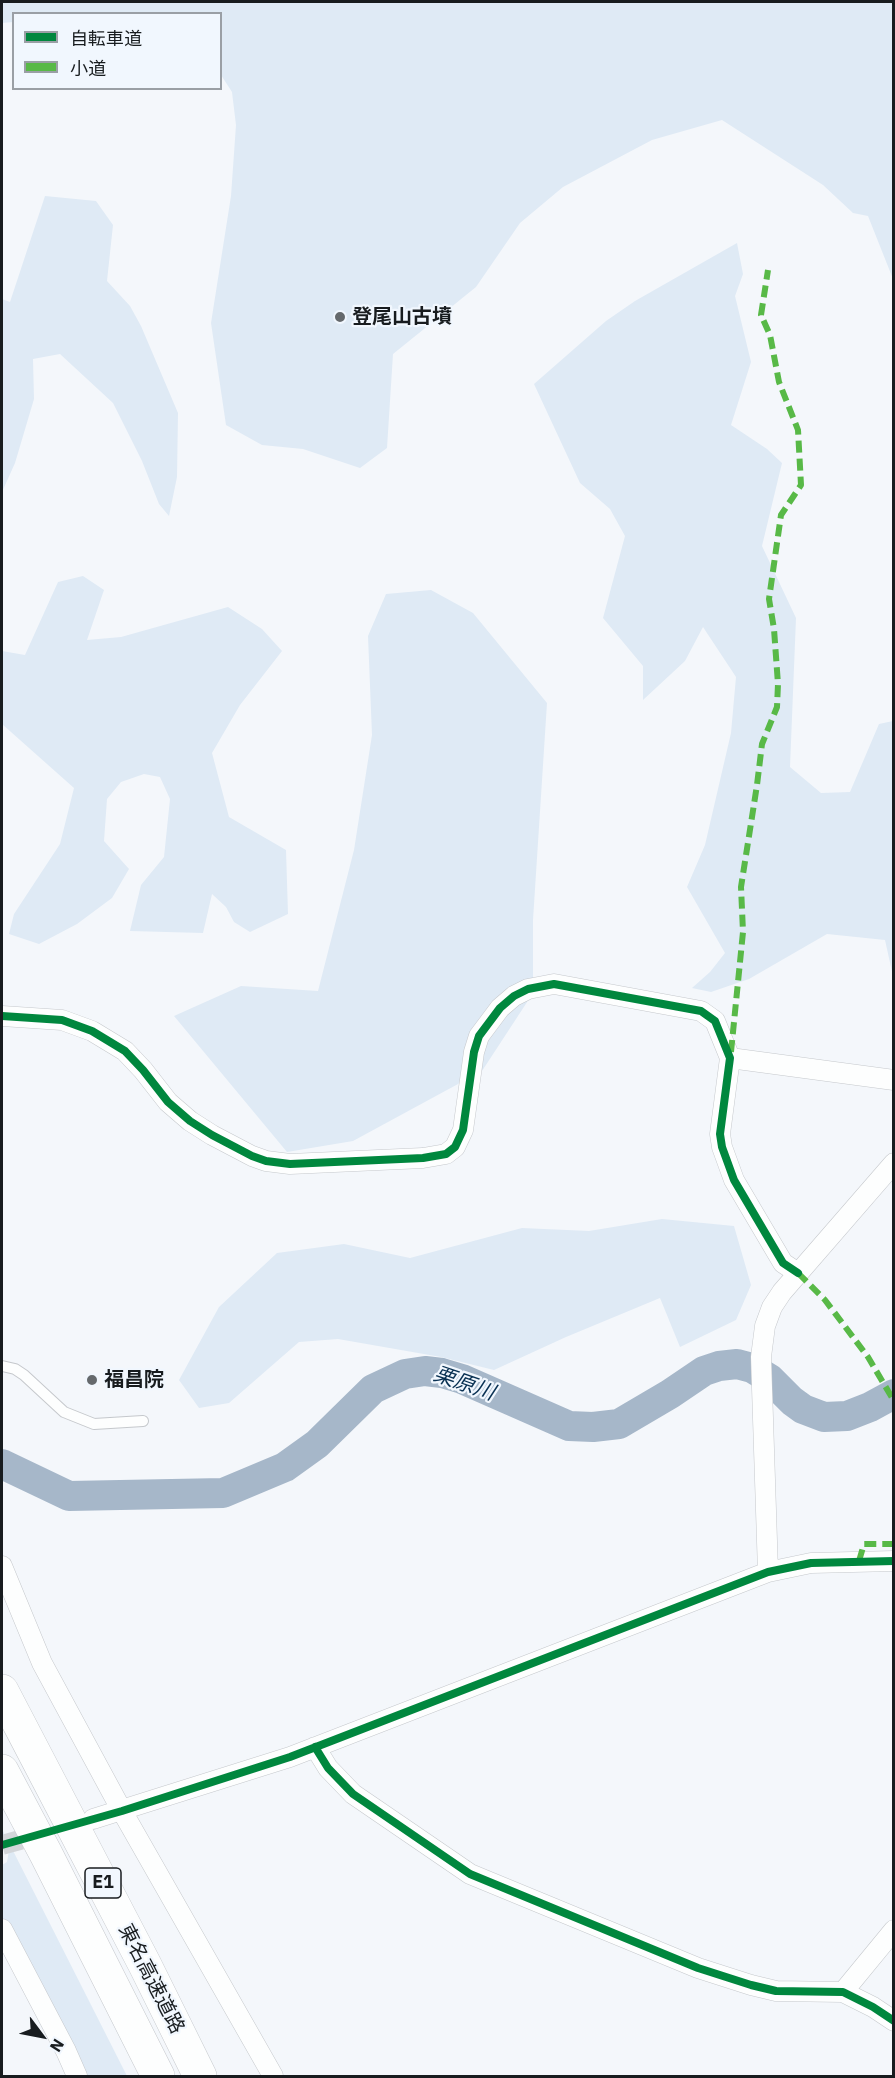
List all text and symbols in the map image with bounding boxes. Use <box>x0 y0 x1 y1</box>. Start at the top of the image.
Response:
legend <box>12 12 222 90</box>
text: 自転車道 <box>70 27 142 50</box>
text: 小道 <box>70 57 106 80</box>
place label: 登尾山古墳 <box>352 305 452 329</box>
marker: 登尾山古墳 <box>333 310 347 324</box>
water label: 栗原川 <box>430 1362 498 1406</box>
place label: 福昌院 <box>104 1368 164 1392</box>
marker: 福昌院 <box>85 1373 99 1387</box>
road number: E1 <box>85 1868 121 1898</box>
street label: 東名高速道路 <box>113 1920 189 2038</box>
north arrow <box>12 2006 72 2066</box>
text: N <box>46 2035 69 2056</box>

